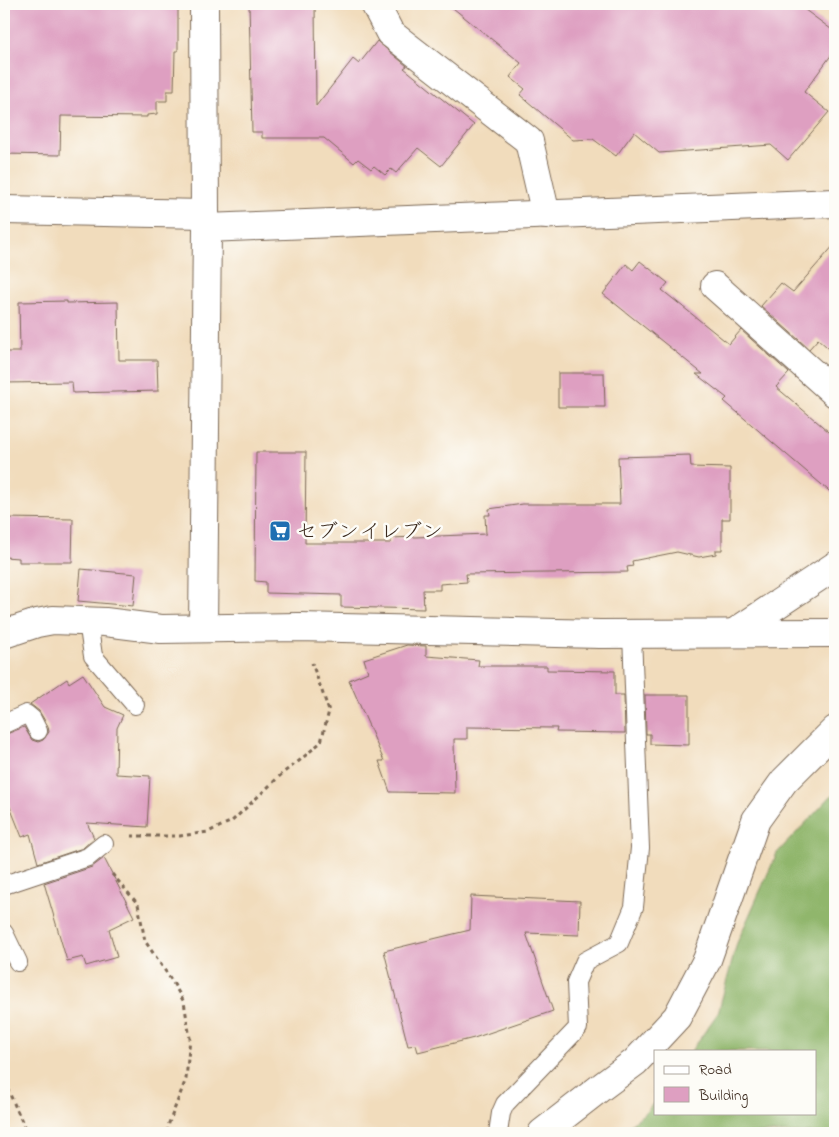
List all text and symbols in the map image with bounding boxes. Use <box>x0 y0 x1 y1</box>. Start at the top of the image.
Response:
place label: セブンイレブン <box>296 518 443 548</box>
supermarket icon: セブンイレブン <box>268 519 292 543</box>
legend <box>654 1050 816 1114</box>
text: Road <box>699 1059 732 1081</box>
text: Building <box>698 1085 748 1108</box>

